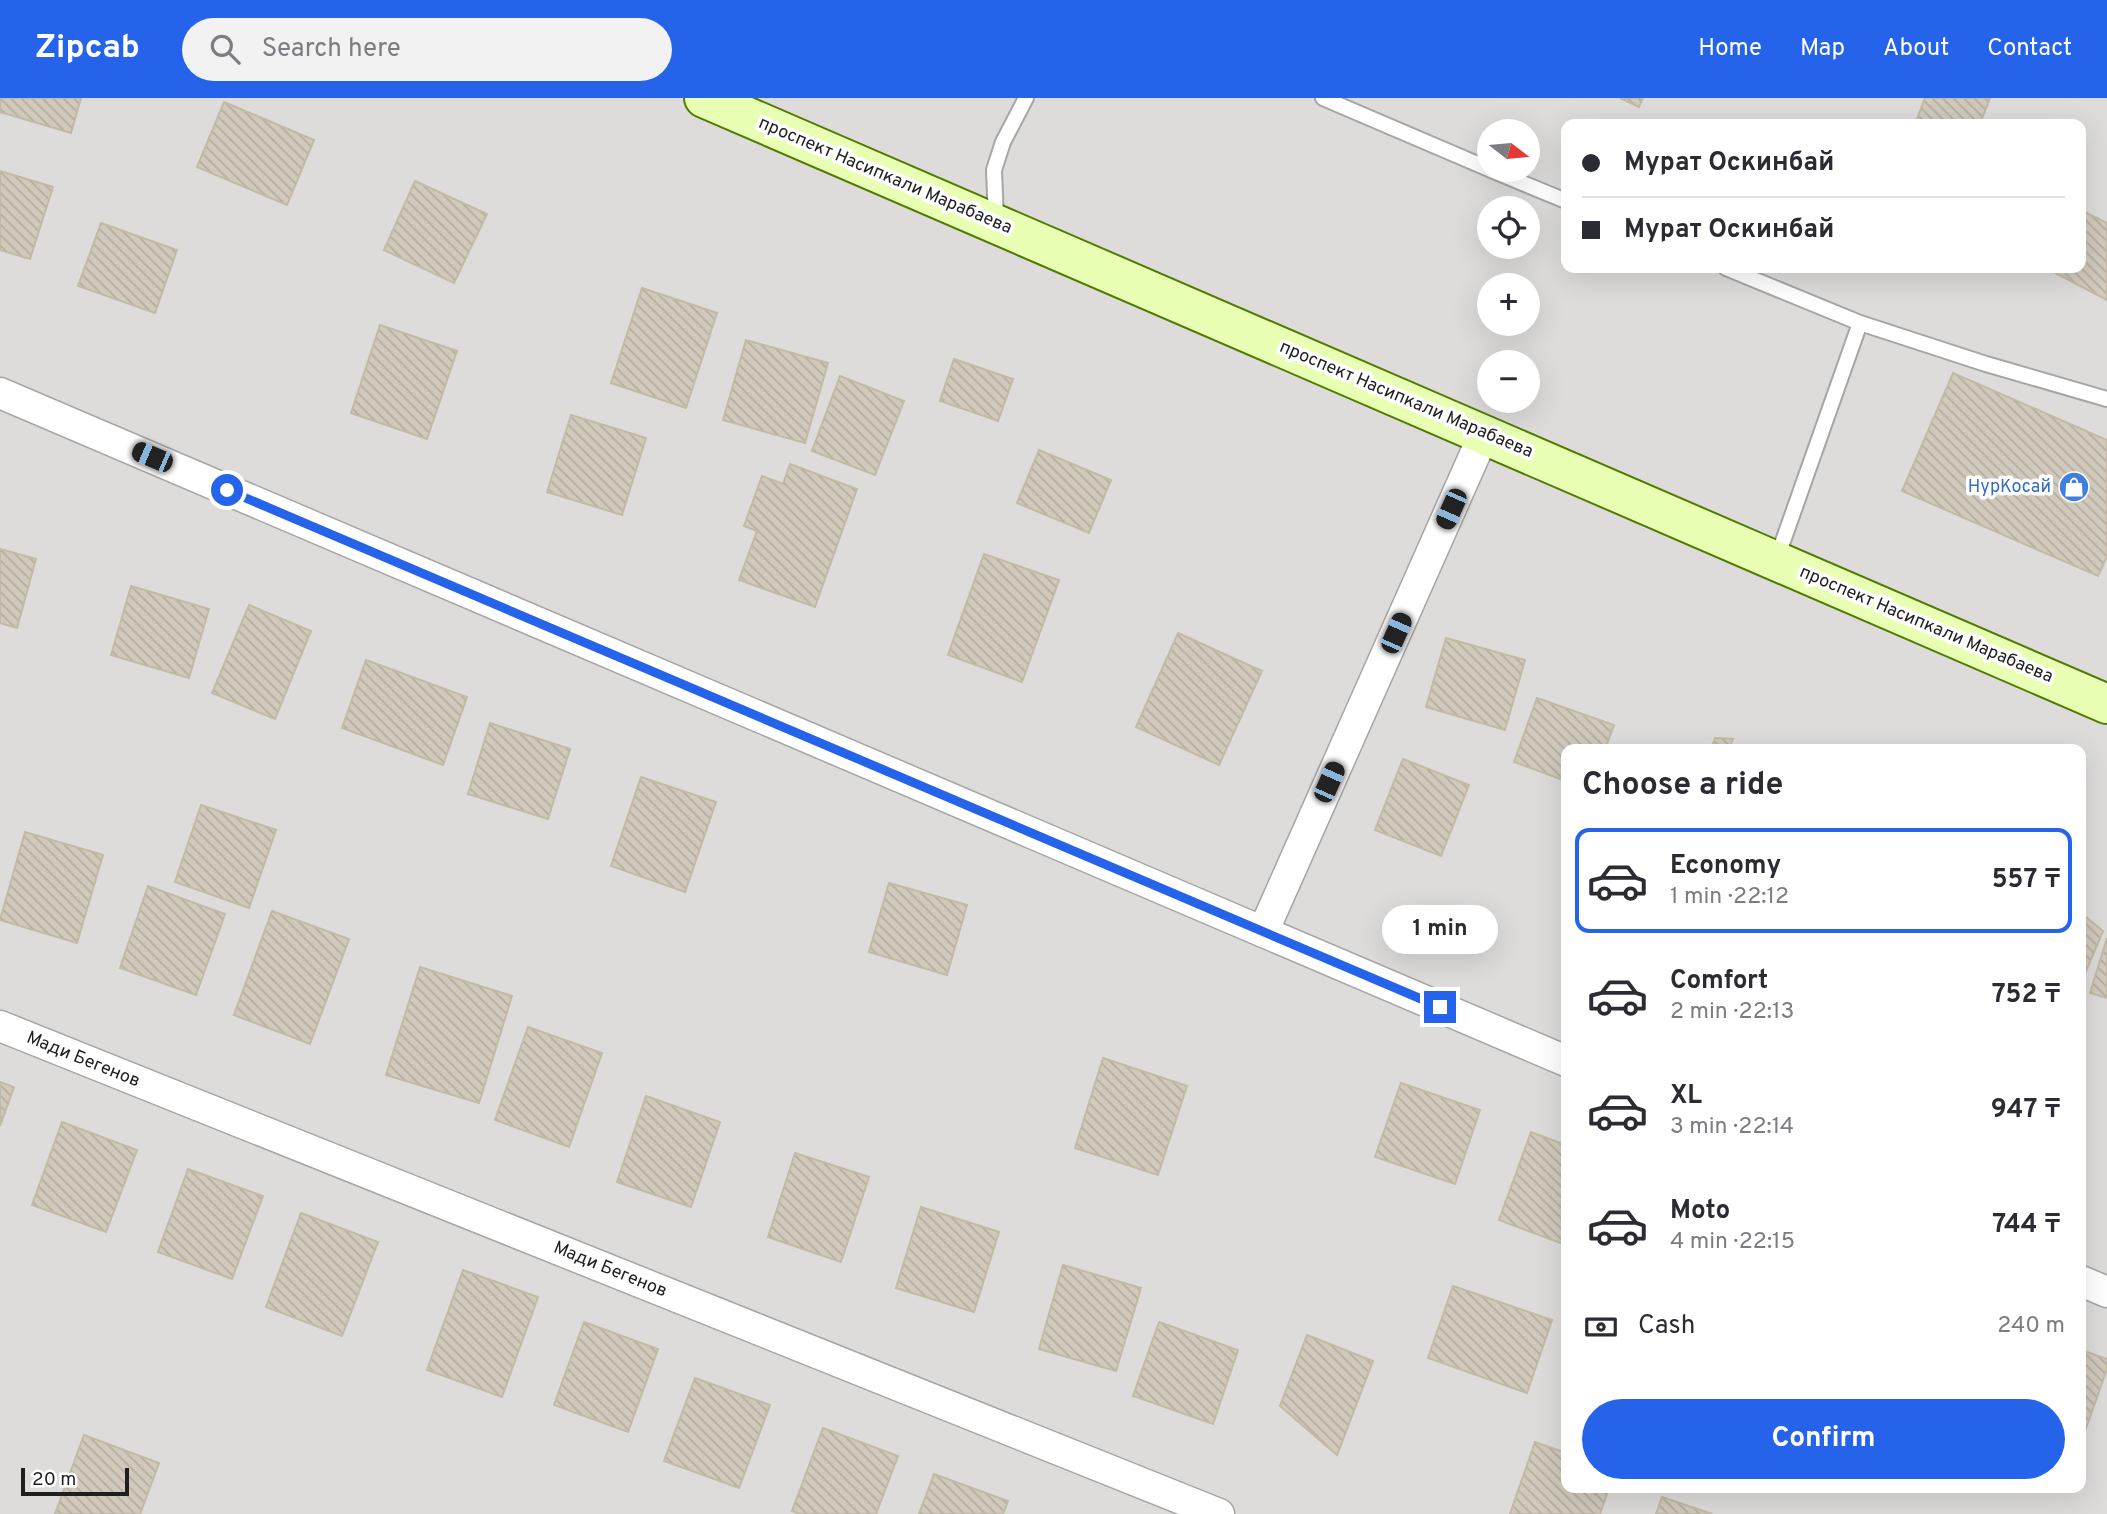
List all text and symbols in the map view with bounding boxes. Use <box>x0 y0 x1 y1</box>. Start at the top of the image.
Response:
search box <box>182 18 672 81</box>
text: Zipcab <box>35 28 140 70</box>
icon: search <box>206 30 244 68</box>
text: Search here <box>262 33 401 66</box>
text: Home <box>1698 34 1762 64</box>
text: Map <box>1800 34 1845 64</box>
text: About <box>1883 34 1949 64</box>
text: Contact <box>1987 34 2072 64</box>
street label: проспект Насипкали Марабаева <box>755 112 1015 240</box>
north arrow <box>1477 119 1540 182</box>
map controls <box>1477 119 1540 413</box>
text: Мурат Оскинбай <box>1624 147 1834 180</box>
button: locate <box>1477 196 1540 259</box>
text: Мурат Оскинбай <box>1624 214 1834 247</box>
button: + <box>1477 273 1540 336</box>
street label: проспект Насипкали Марабаева <box>1276 336 1536 464</box>
button: − <box>1477 350 1540 413</box>
car <box>129 439 176 475</box>
shop icon: НурКосай <box>2057 470 2091 504</box>
route start <box>211 474 243 506</box>
place label: НурКосай <box>1968 476 2051 499</box>
car <box>1433 486 1470 532</box>
street label: проспект Насипкали Марабаева <box>1796 561 2056 689</box>
car <box>1378 610 1415 656</box>
car <box>1311 759 1348 805</box>
text: Choose a ride <box>1582 766 1783 806</box>
icon: car <box>1586 849 1649 912</box>
text: Economy <box>1670 850 1781 883</box>
text: 557 ₸ <box>1992 864 2061 897</box>
text: 1 min · 22:12 <box>1670 883 1789 912</box>
callout: 1 min <box>1382 906 1498 954</box>
text: 1 min <box>1412 915 1468 944</box>
icon: car <box>1586 964 1649 1027</box>
text: Comfort <box>1670 965 1768 998</box>
text: 752 ₸ <box>1992 979 2061 1012</box>
route end <box>1424 991 1456 1023</box>
text: 2 min · 22:13 <box>1670 998 1794 1027</box>
street label: Мади Бегенов <box>23 1027 143 1093</box>
icon: car <box>1586 1079 1649 1142</box>
text: XL <box>1670 1080 1702 1113</box>
text: 947 ₸ <box>1991 1094 2061 1127</box>
text: 3 min · 22:14 <box>1670 1113 1794 1142</box>
icon: car <box>1586 1194 1649 1257</box>
text: Moto <box>1670 1195 1730 1228</box>
text: 744 ₸ <box>1992 1209 2061 1242</box>
text: 4 min · 22:15 <box>1670 1228 1795 1257</box>
street label: Мади Бегенов <box>550 1237 670 1303</box>
icon: cash <box>1582 1308 1620 1346</box>
text: Cash <box>1638 1310 1695 1343</box>
text: 240 m <box>1997 1312 2065 1341</box>
button: Confirm <box>1582 1399 2065 1479</box>
scale bar <box>21 1465 130 1497</box>
text: 20 m <box>32 1468 76 1492</box>

